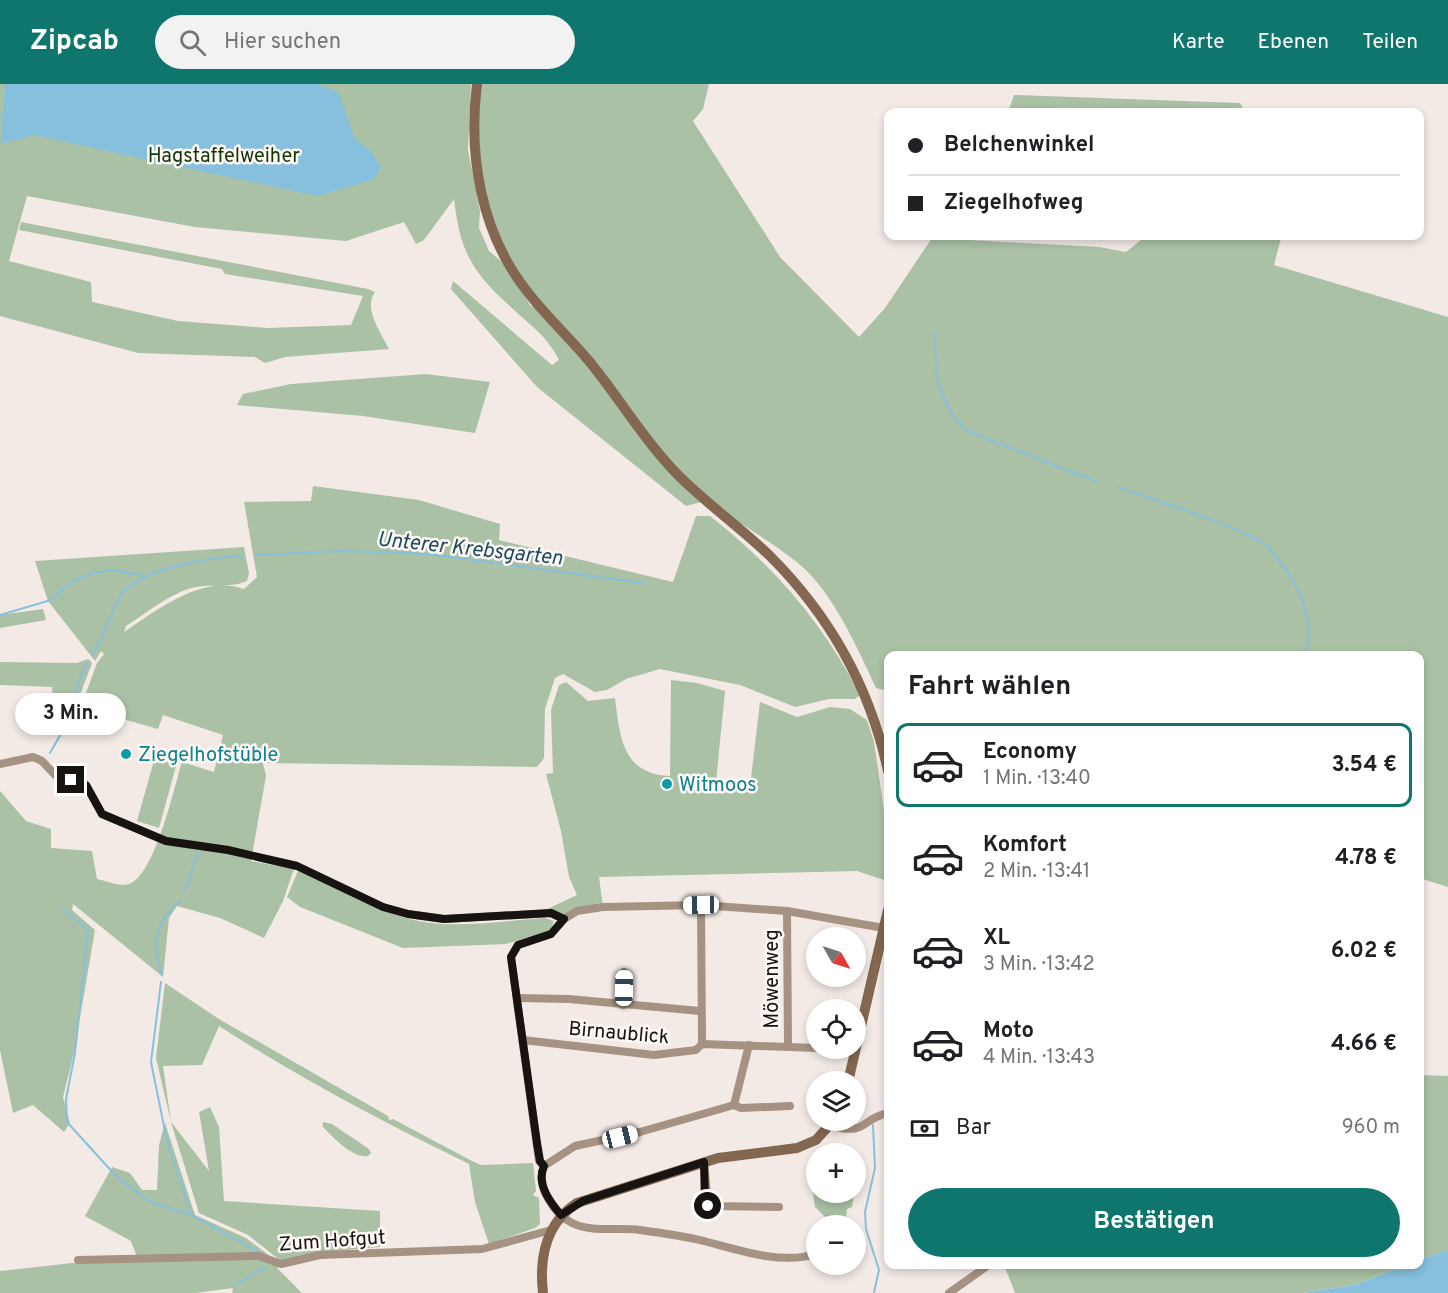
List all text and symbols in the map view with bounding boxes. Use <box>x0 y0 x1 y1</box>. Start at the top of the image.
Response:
search box <box>155 15 575 69</box>
text: Zipcab <box>30 24 119 60</box>
icon: search <box>176 26 209 59</box>
text: Hier suchen <box>224 29 341 56</box>
text: Karte <box>1172 29 1224 56</box>
text: Ebenen <box>1257 29 1329 56</box>
text: Teilen <box>1362 29 1418 56</box>
text: Belchenwinkel <box>944 132 1094 159</box>
park label: Hagstaffelweiher <box>148 144 300 170</box>
text: Ziegelhofweg <box>944 190 1084 217</box>
water label: Unterer Krebsgarten <box>376 526 565 573</box>
text: Fahrt wählen <box>908 670 1071 704</box>
callout: 3 Min. <box>16 693 127 735</box>
text: 3 Min. <box>43 701 98 727</box>
icon: car <box>911 738 965 792</box>
text: Economy <box>983 739 1077 766</box>
place label: Ziegelhofstüble <box>138 743 278 769</box>
marker: Ziegelhofstüble <box>119 747 133 761</box>
text: 3.54 € <box>1331 752 1397 779</box>
route end <box>57 766 84 793</box>
text: 1 Min. · 13:40 <box>983 766 1091 792</box>
place label: Witmoos <box>679 773 757 799</box>
marker: Witmoos <box>660 777 674 791</box>
icon: car <box>911 831 965 885</box>
text: Komfort <box>983 832 1067 859</box>
text: 4.78 € <box>1335 845 1397 872</box>
text: 2 Min. · 13:41 <box>983 859 1090 885</box>
car <box>683 896 719 914</box>
icon: car <box>911 924 965 978</box>
text: XL <box>983 925 1010 952</box>
north arrow <box>806 927 866 987</box>
map controls <box>806 927 866 1275</box>
street label: Möwenweg <box>760 929 786 1029</box>
text: 6.02 € <box>1331 938 1397 965</box>
text: 3 Min. · 13:42 <box>983 952 1095 978</box>
car <box>615 970 633 1006</box>
button: locate <box>806 999 866 1059</box>
street label: Birnaublick <box>567 1017 670 1051</box>
icon: car <box>911 1017 965 1071</box>
text: Moto <box>983 1018 1034 1045</box>
text: 4.66 € <box>1331 1031 1397 1058</box>
text: 4 Min. · 13:43 <box>983 1045 1095 1071</box>
button: layers <box>806 1071 866 1131</box>
icon: cash <box>908 1112 941 1145</box>
text: Bar <box>956 1115 991 1142</box>
text: 960 m <box>1342 1115 1400 1141</box>
car <box>600 1124 640 1150</box>
button: + <box>806 1143 866 1203</box>
button: Bestätigen <box>908 1188 1400 1257</box>
route start <box>694 1192 721 1219</box>
button: − <box>806 1215 866 1275</box>
street label: Zum Hofgut <box>278 1225 387 1259</box>

